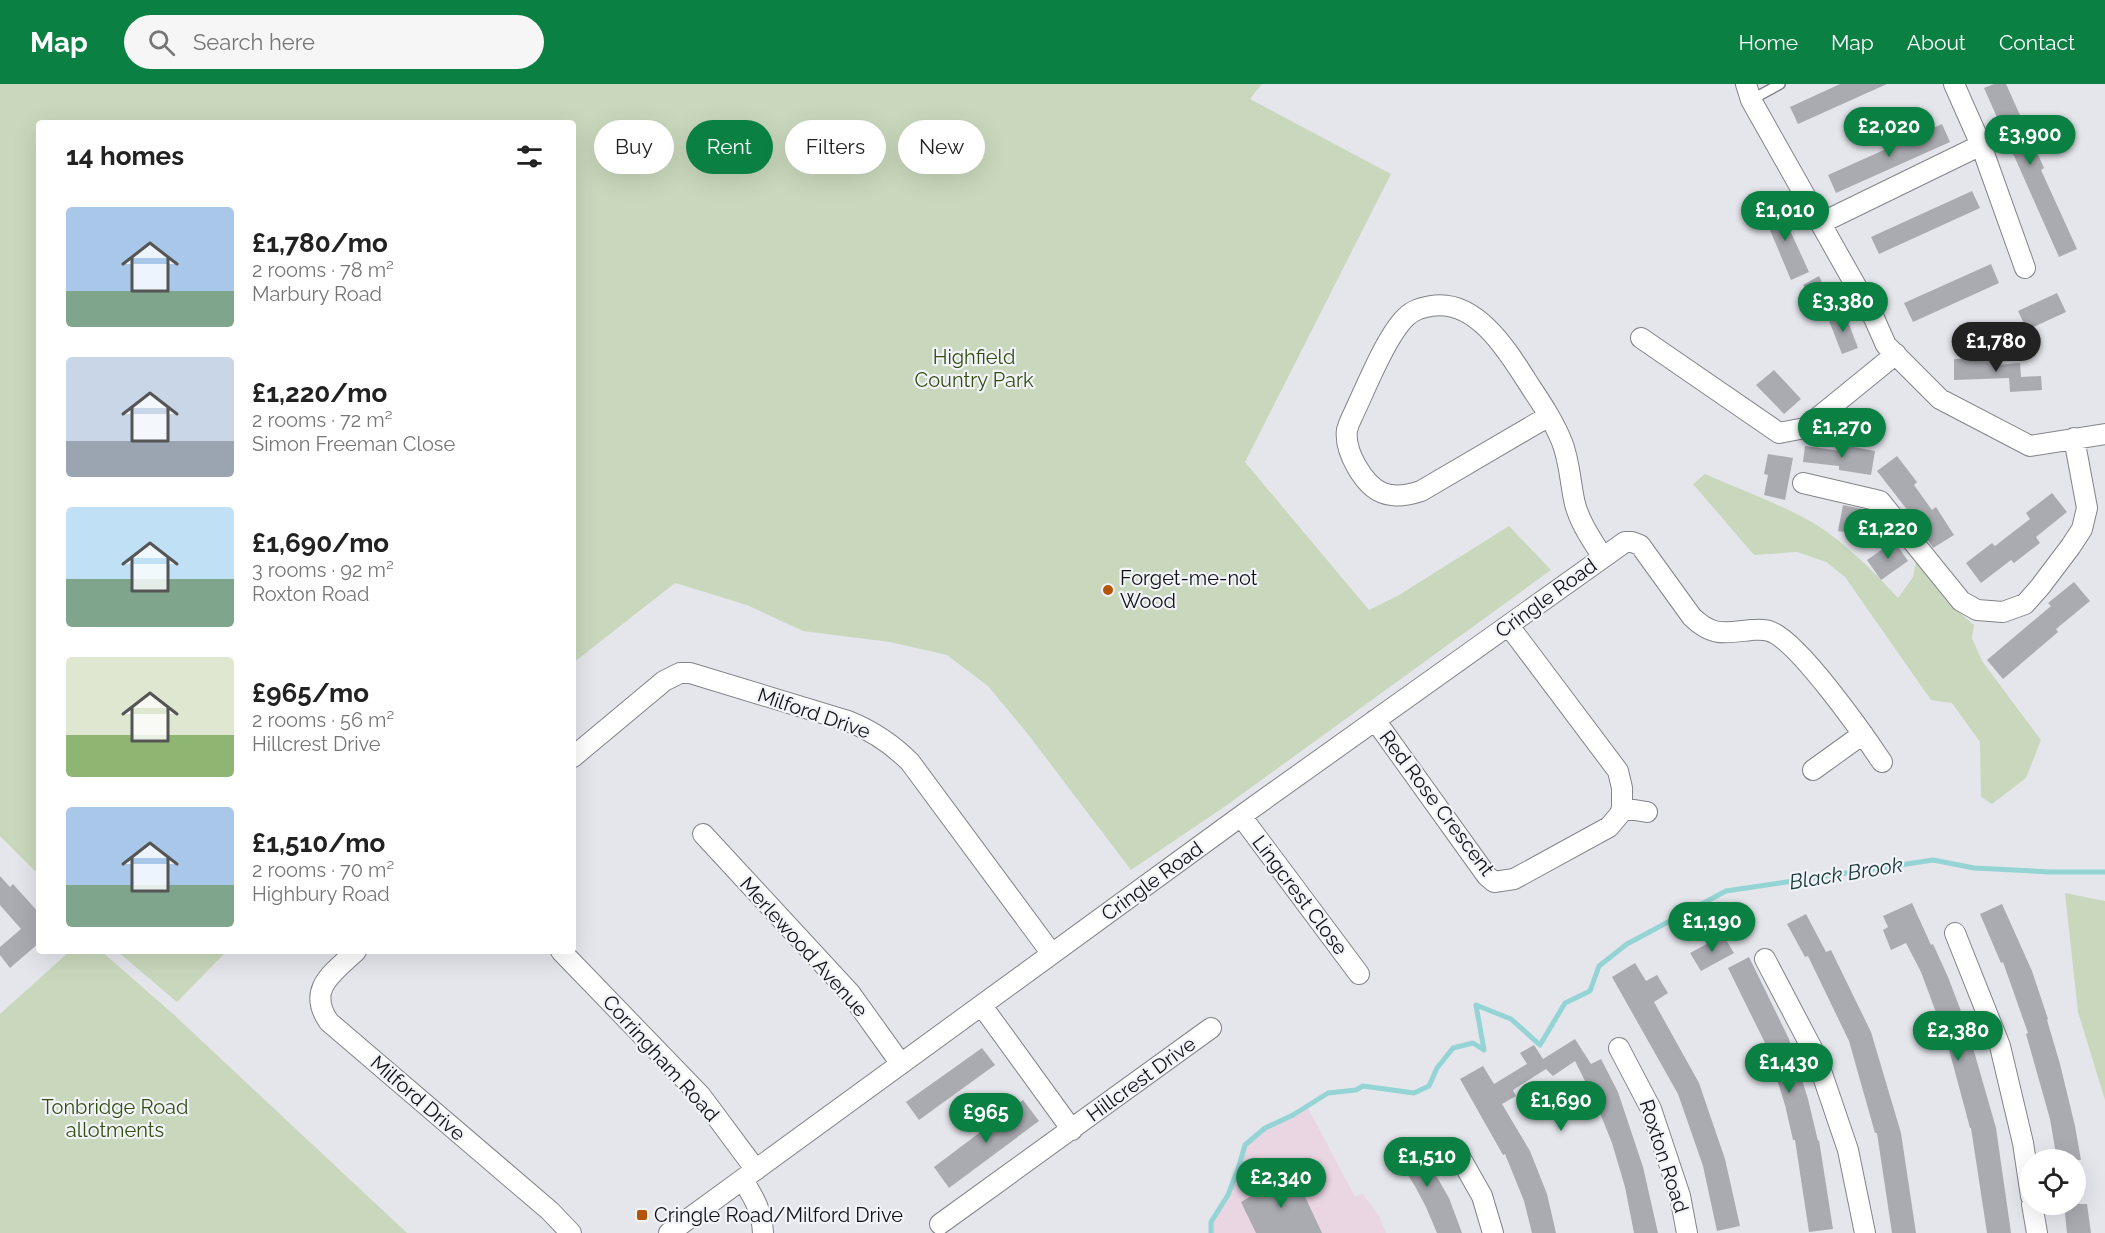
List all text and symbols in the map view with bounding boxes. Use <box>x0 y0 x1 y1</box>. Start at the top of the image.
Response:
search box <box>124 15 544 69</box>
text: Map <box>30 26 88 59</box>
icon: search <box>145 26 178 59</box>
text: Search here <box>193 29 315 55</box>
text: Home <box>1739 30 1798 55</box>
text: Map <box>1831 30 1874 55</box>
text: About <box>1907 30 1966 55</box>
text: Contact <box>1999 30 2075 55</box>
pin: £2,020 <box>1840 107 1938 158</box>
text: £2,020 <box>1858 114 1920 138</box>
pin: £3,900 <box>1981 115 2079 166</box>
chip: Buy <box>594 120 674 174</box>
chip: Rent <box>686 120 773 174</box>
chip: Filters <box>785 120 886 174</box>
chip: New <box>898 120 985 174</box>
text: £3,900 <box>1998 122 2062 146</box>
icon: filters <box>513 140 546 173</box>
text: 14 homes <box>66 141 184 171</box>
pin: £1,010 <box>1736 191 1834 242</box>
text: £1,010 <box>1755 198 1815 222</box>
text: £1,780/mo <box>252 228 388 258</box>
icon: home <box>114 231 186 303</box>
text: 2 rooms · 78 m² <box>252 258 394 282</box>
text: Marbury Road <box>252 282 382 306</box>
pin: £3,380 <box>1794 282 1892 333</box>
text: £3,380 <box>1812 289 1874 313</box>
pin: £1,780 <box>1947 322 2045 373</box>
text: £1,780 <box>1966 329 2026 353</box>
park label: Highfield Country Park <box>914 345 1034 392</box>
text: £1,220/mo <box>252 378 387 408</box>
icon: home <box>114 381 186 453</box>
text: 2 rooms · 72 m² <box>252 408 392 432</box>
pin: £1,270 <box>1793 408 1891 459</box>
text: £1,270 <box>1812 415 1872 439</box>
text: Simon Freeman Close <box>252 432 455 456</box>
pin: £1,220 <box>1839 509 1937 560</box>
text: £1,220 <box>1858 516 1918 540</box>
text: £1,690/mo <box>252 528 389 558</box>
icon: home <box>114 531 186 603</box>
street label: Cringle Road <box>1491 553 1601 643</box>
text: 3 rooms · 92 m² <box>252 558 394 582</box>
place label: Forget-me-not Wood <box>1120 566 1258 613</box>
text: Roxton Road <box>252 582 369 606</box>
marker: Forget-me-not Wood <box>1101 583 1115 597</box>
text: £965/mo <box>252 678 369 708</box>
icon: home <box>114 681 186 753</box>
street label: Milford Drive <box>755 683 874 744</box>
text: 2 rooms · 56 m² <box>252 708 394 732</box>
street label: Red Rose Crescent <box>1375 726 1500 881</box>
text: Hillcrest Drive <box>252 732 381 756</box>
text: £1,510/mo <box>252 828 385 858</box>
icon: home <box>114 831 186 903</box>
street label: Lingcrest Close <box>1247 831 1353 960</box>
street label: Cringle Road <box>1097 836 1207 926</box>
water label: Black Brook <box>1787 852 1905 894</box>
text: 2 rooms · 70 m² <box>252 858 394 882</box>
street label: Merlewood Avenue <box>735 872 873 1022</box>
text: Highbury Road <box>252 882 390 906</box>
pin: £1,190 <box>1663 902 1761 953</box>
text: £1,190 <box>1682 909 1742 933</box>
street label: Corringham Road <box>598 990 724 1126</box>
pin: £2,380 <box>1909 1011 2007 1062</box>
text: £2,380 <box>1927 1018 1989 1042</box>
street label: Hillcrest Drive <box>1082 1031 1200 1127</box>
pin: £1,430 <box>1740 1043 1838 1094</box>
street label: Milford Drive <box>366 1050 470 1146</box>
text: £1,430 <box>1759 1050 1819 1074</box>
pin: £1,690 <box>1512 1081 1610 1132</box>
text: £1,690 <box>1530 1088 1592 1112</box>
pin: £965 <box>950 1093 1022 1144</box>
park label: Tonbridge Road allotments <box>42 1095 188 1142</box>
street label: Roxton Road <box>1634 1096 1694 1216</box>
text: £965 <box>963 1100 1009 1124</box>
pin: £1,510 <box>1378 1137 1476 1188</box>
text: £1,510 <box>1398 1144 1456 1168</box>
map controls <box>2020 1149 2086 1215</box>
button: locate <box>2020 1149 2086 1215</box>
pin: £2,340 <box>1232 1158 1330 1209</box>
text: £2,340 <box>1250 1165 1312 1189</box>
place label: Cringle Road/Milford Drive <box>654 1203 903 1227</box>
marker: Cringle Road/Milford Drive <box>635 1208 649 1222</box>

